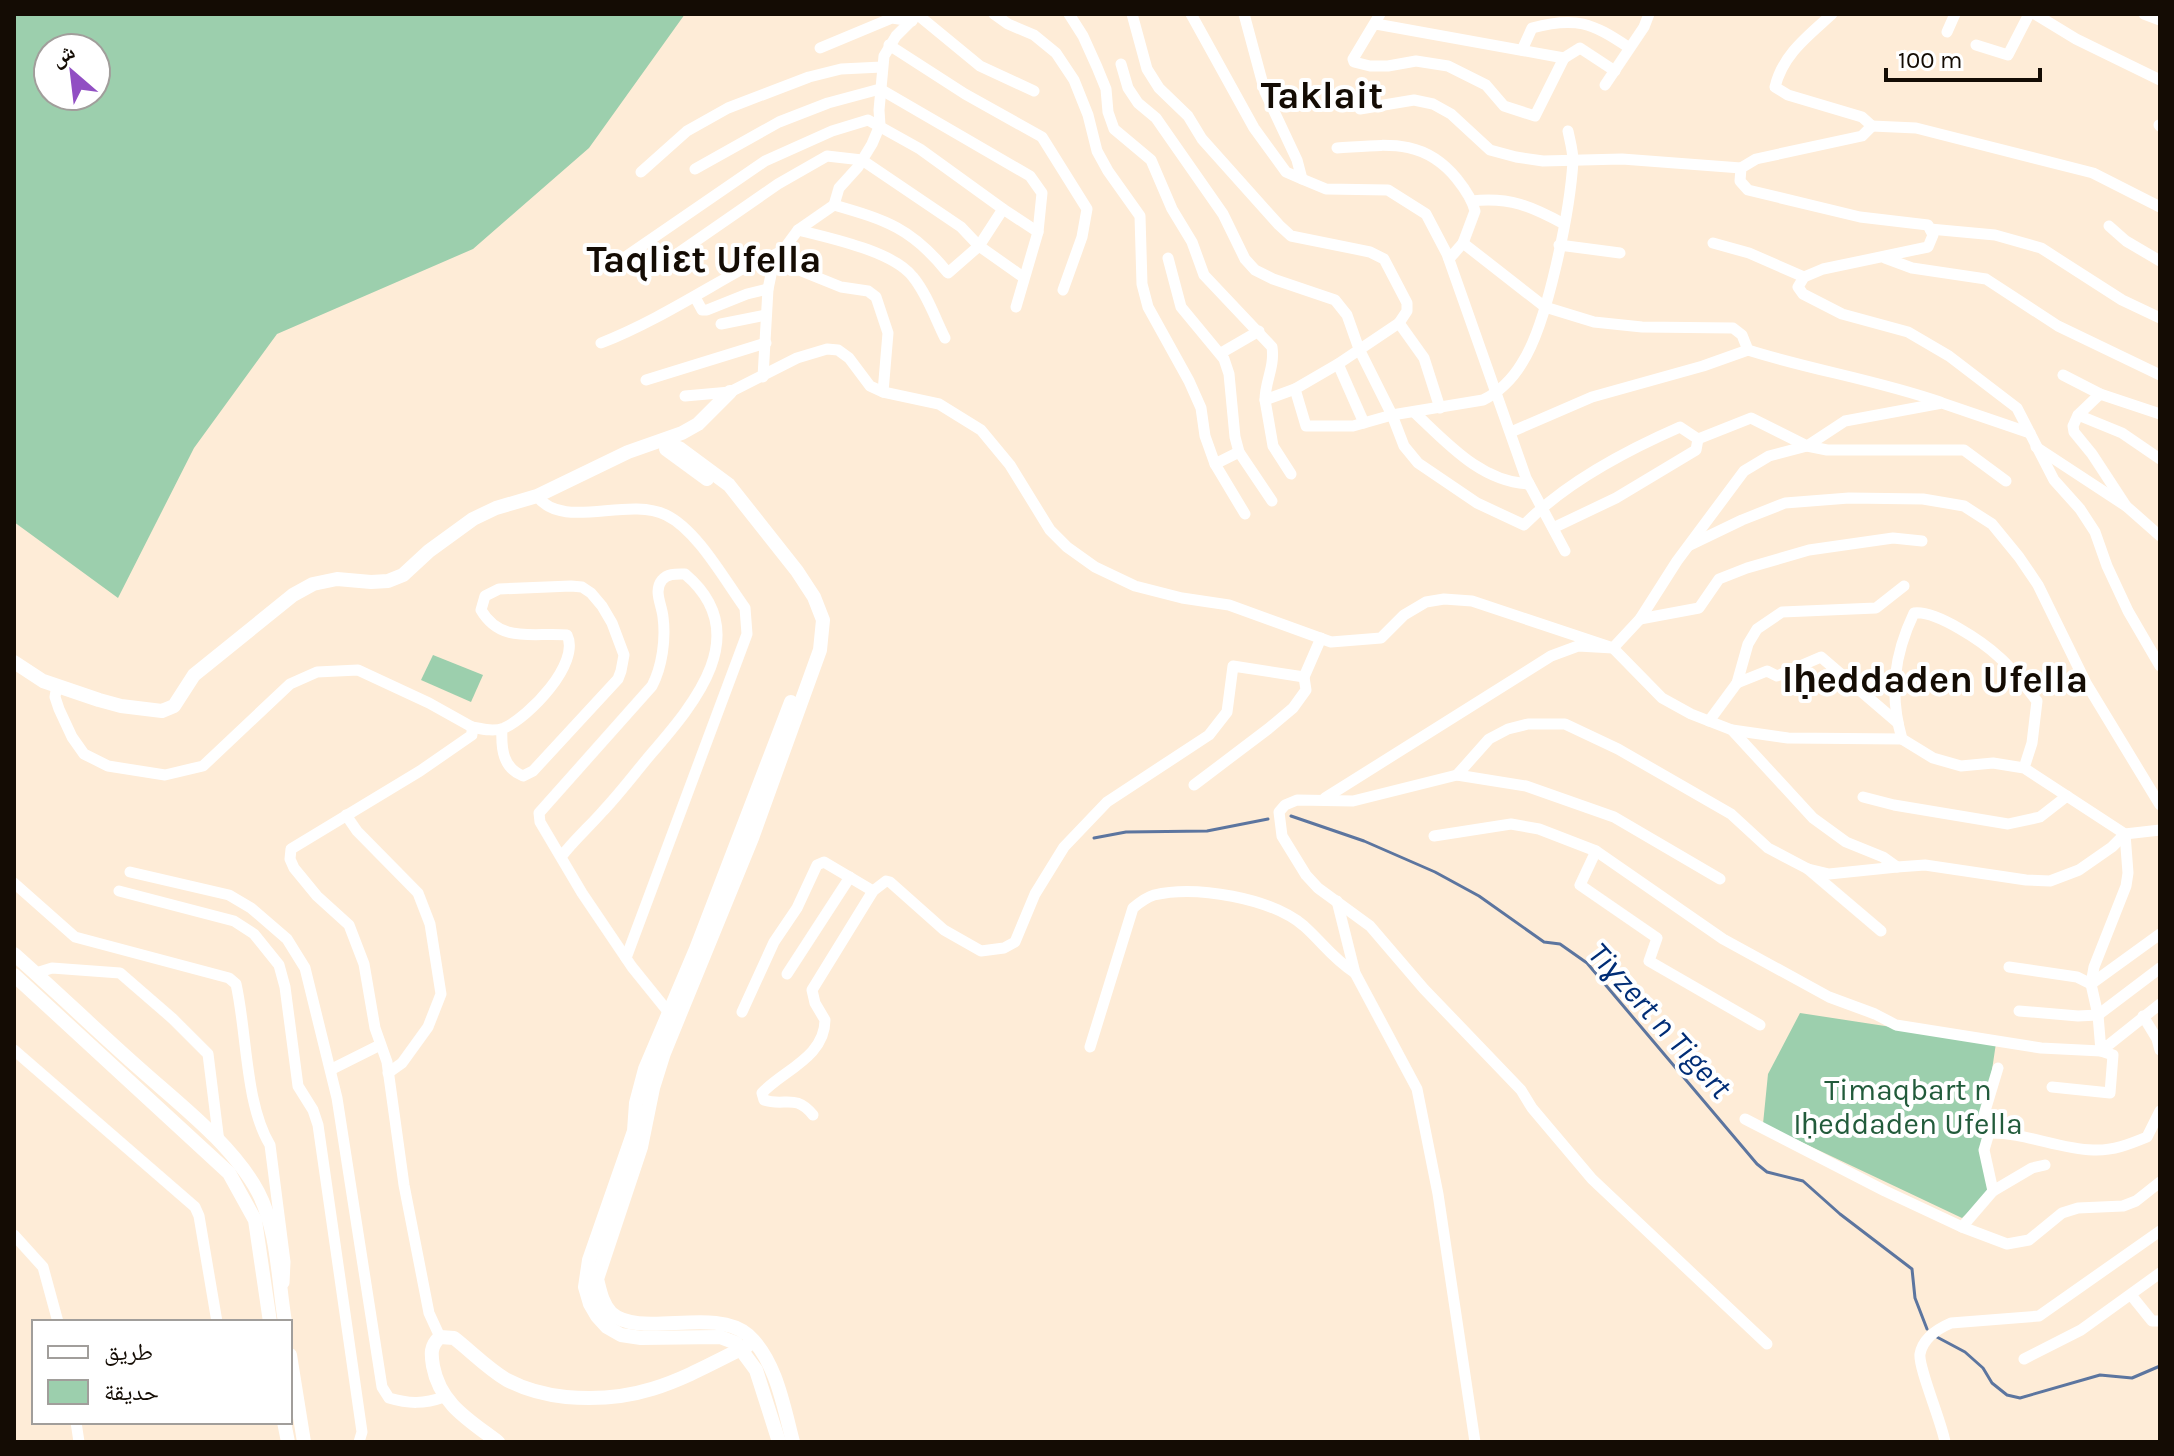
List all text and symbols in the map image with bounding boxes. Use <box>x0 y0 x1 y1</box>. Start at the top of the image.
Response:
north arrow <box>32 32 112 112</box>
scale bar <box>1886 32 2040 82</box>
text: ش <box>47 38 79 72</box>
text: 100 m <box>1898 46 1963 74</box>
district label: Taklait <box>1261 73 1383 118</box>
district label: Taqliɛt Ufella <box>586 237 822 282</box>
district label: Iḥeddaden Ufella <box>1782 657 2088 702</box>
water label: Tiɣzert n Tigert <box>1580 935 1740 1107</box>
park label: Timaqbart n Iḥeddaden Ufella <box>1793 1072 2023 1142</box>
legend <box>32 1320 292 1424</box>
text: طريق <box>104 1338 153 1366</box>
text: حديقة <box>104 1378 159 1406</box>

